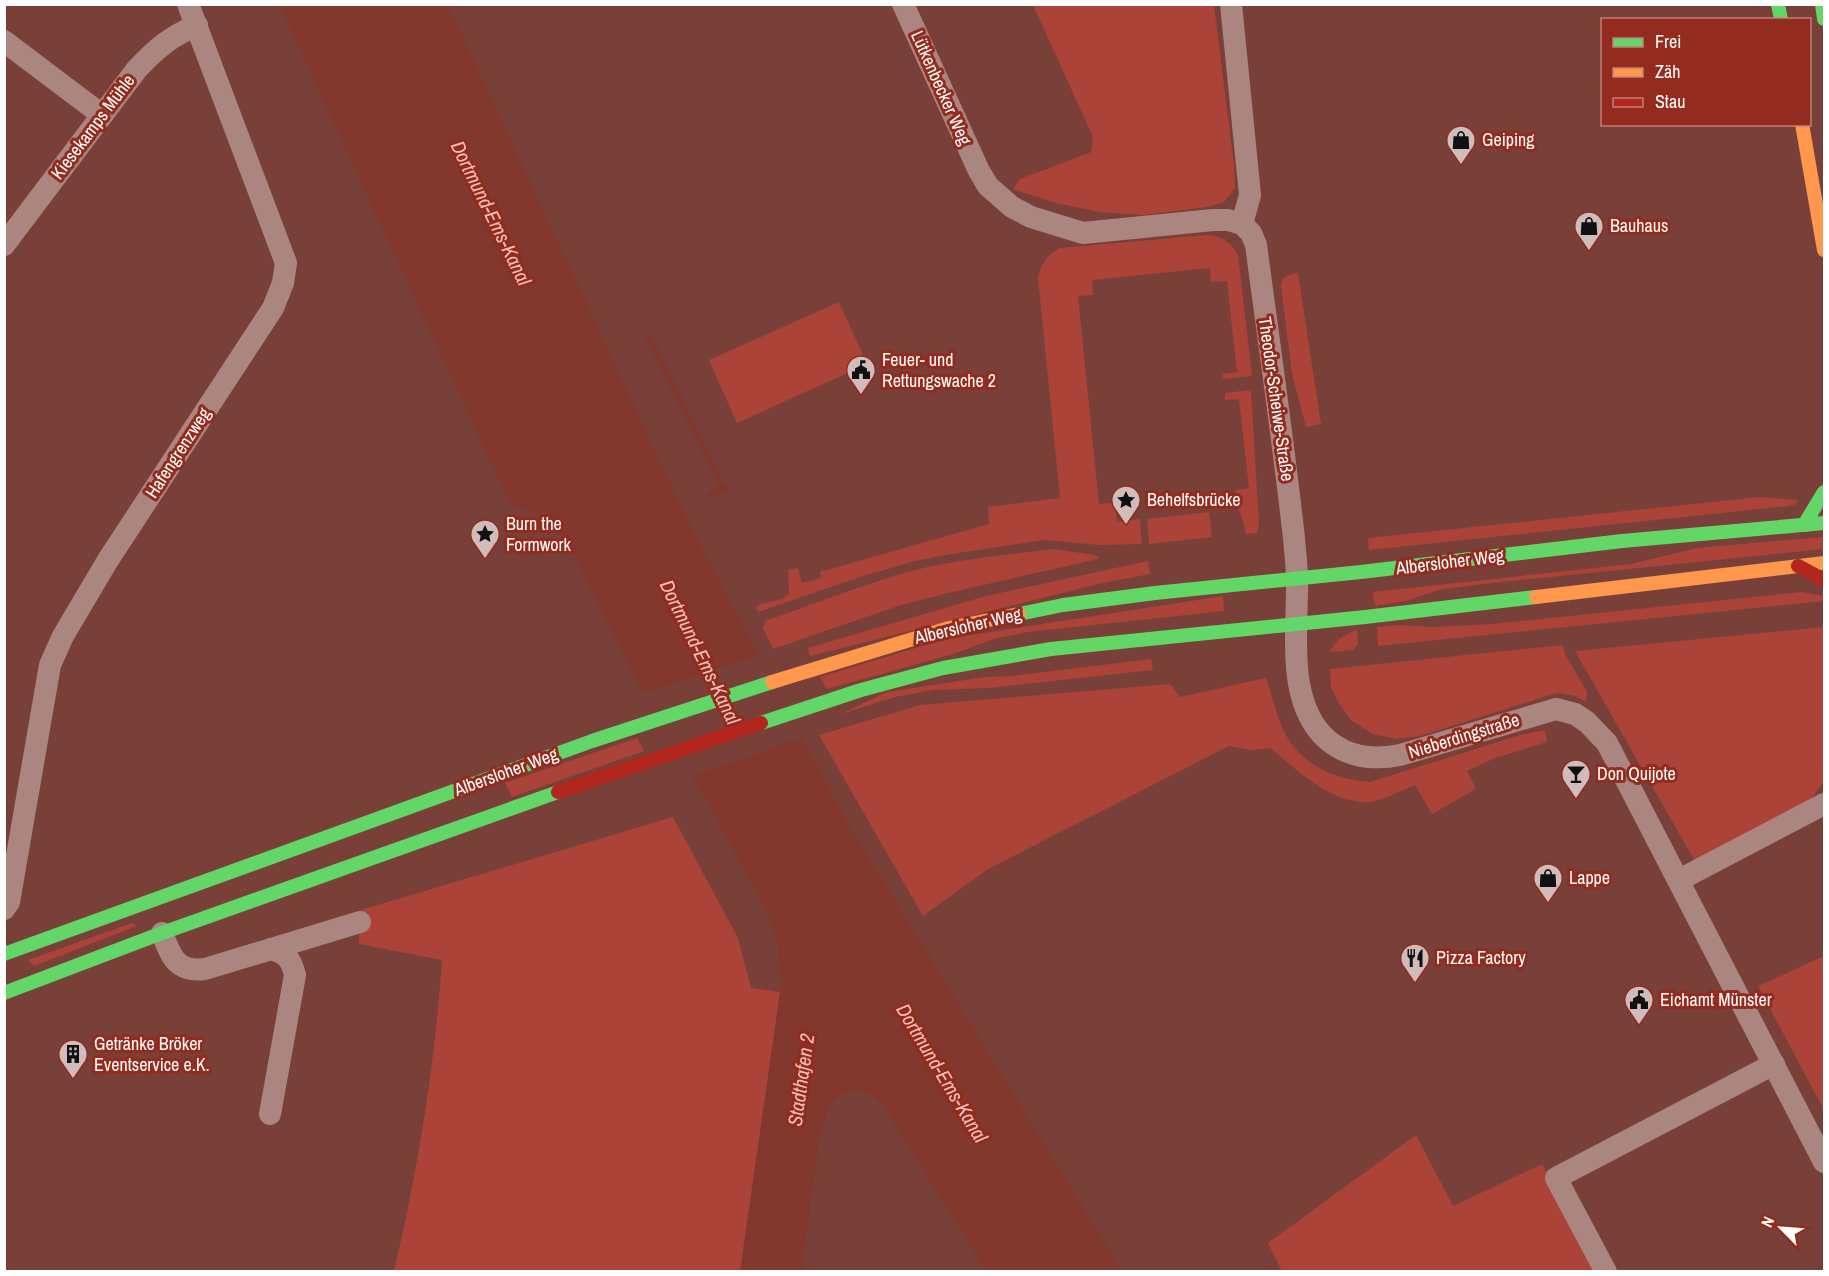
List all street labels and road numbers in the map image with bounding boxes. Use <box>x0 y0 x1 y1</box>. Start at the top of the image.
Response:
street label: Lütkenbecker Weg <box>905 27 978 150</box>
street label: Kiesekamps Mühle <box>45 69 140 184</box>
street label: Theodor-Scheiwe-Straße <box>1253 315 1300 483</box>
street label: Hafengrenzweg <box>139 402 217 503</box>
street label: Albersloher Weg <box>1393 542 1506 581</box>
street label: Albersloher Weg <box>911 601 1024 650</box>
street label: Nieberdingstraße <box>1405 707 1522 764</box>
street label: Albersloher Weg <box>449 741 562 802</box>

